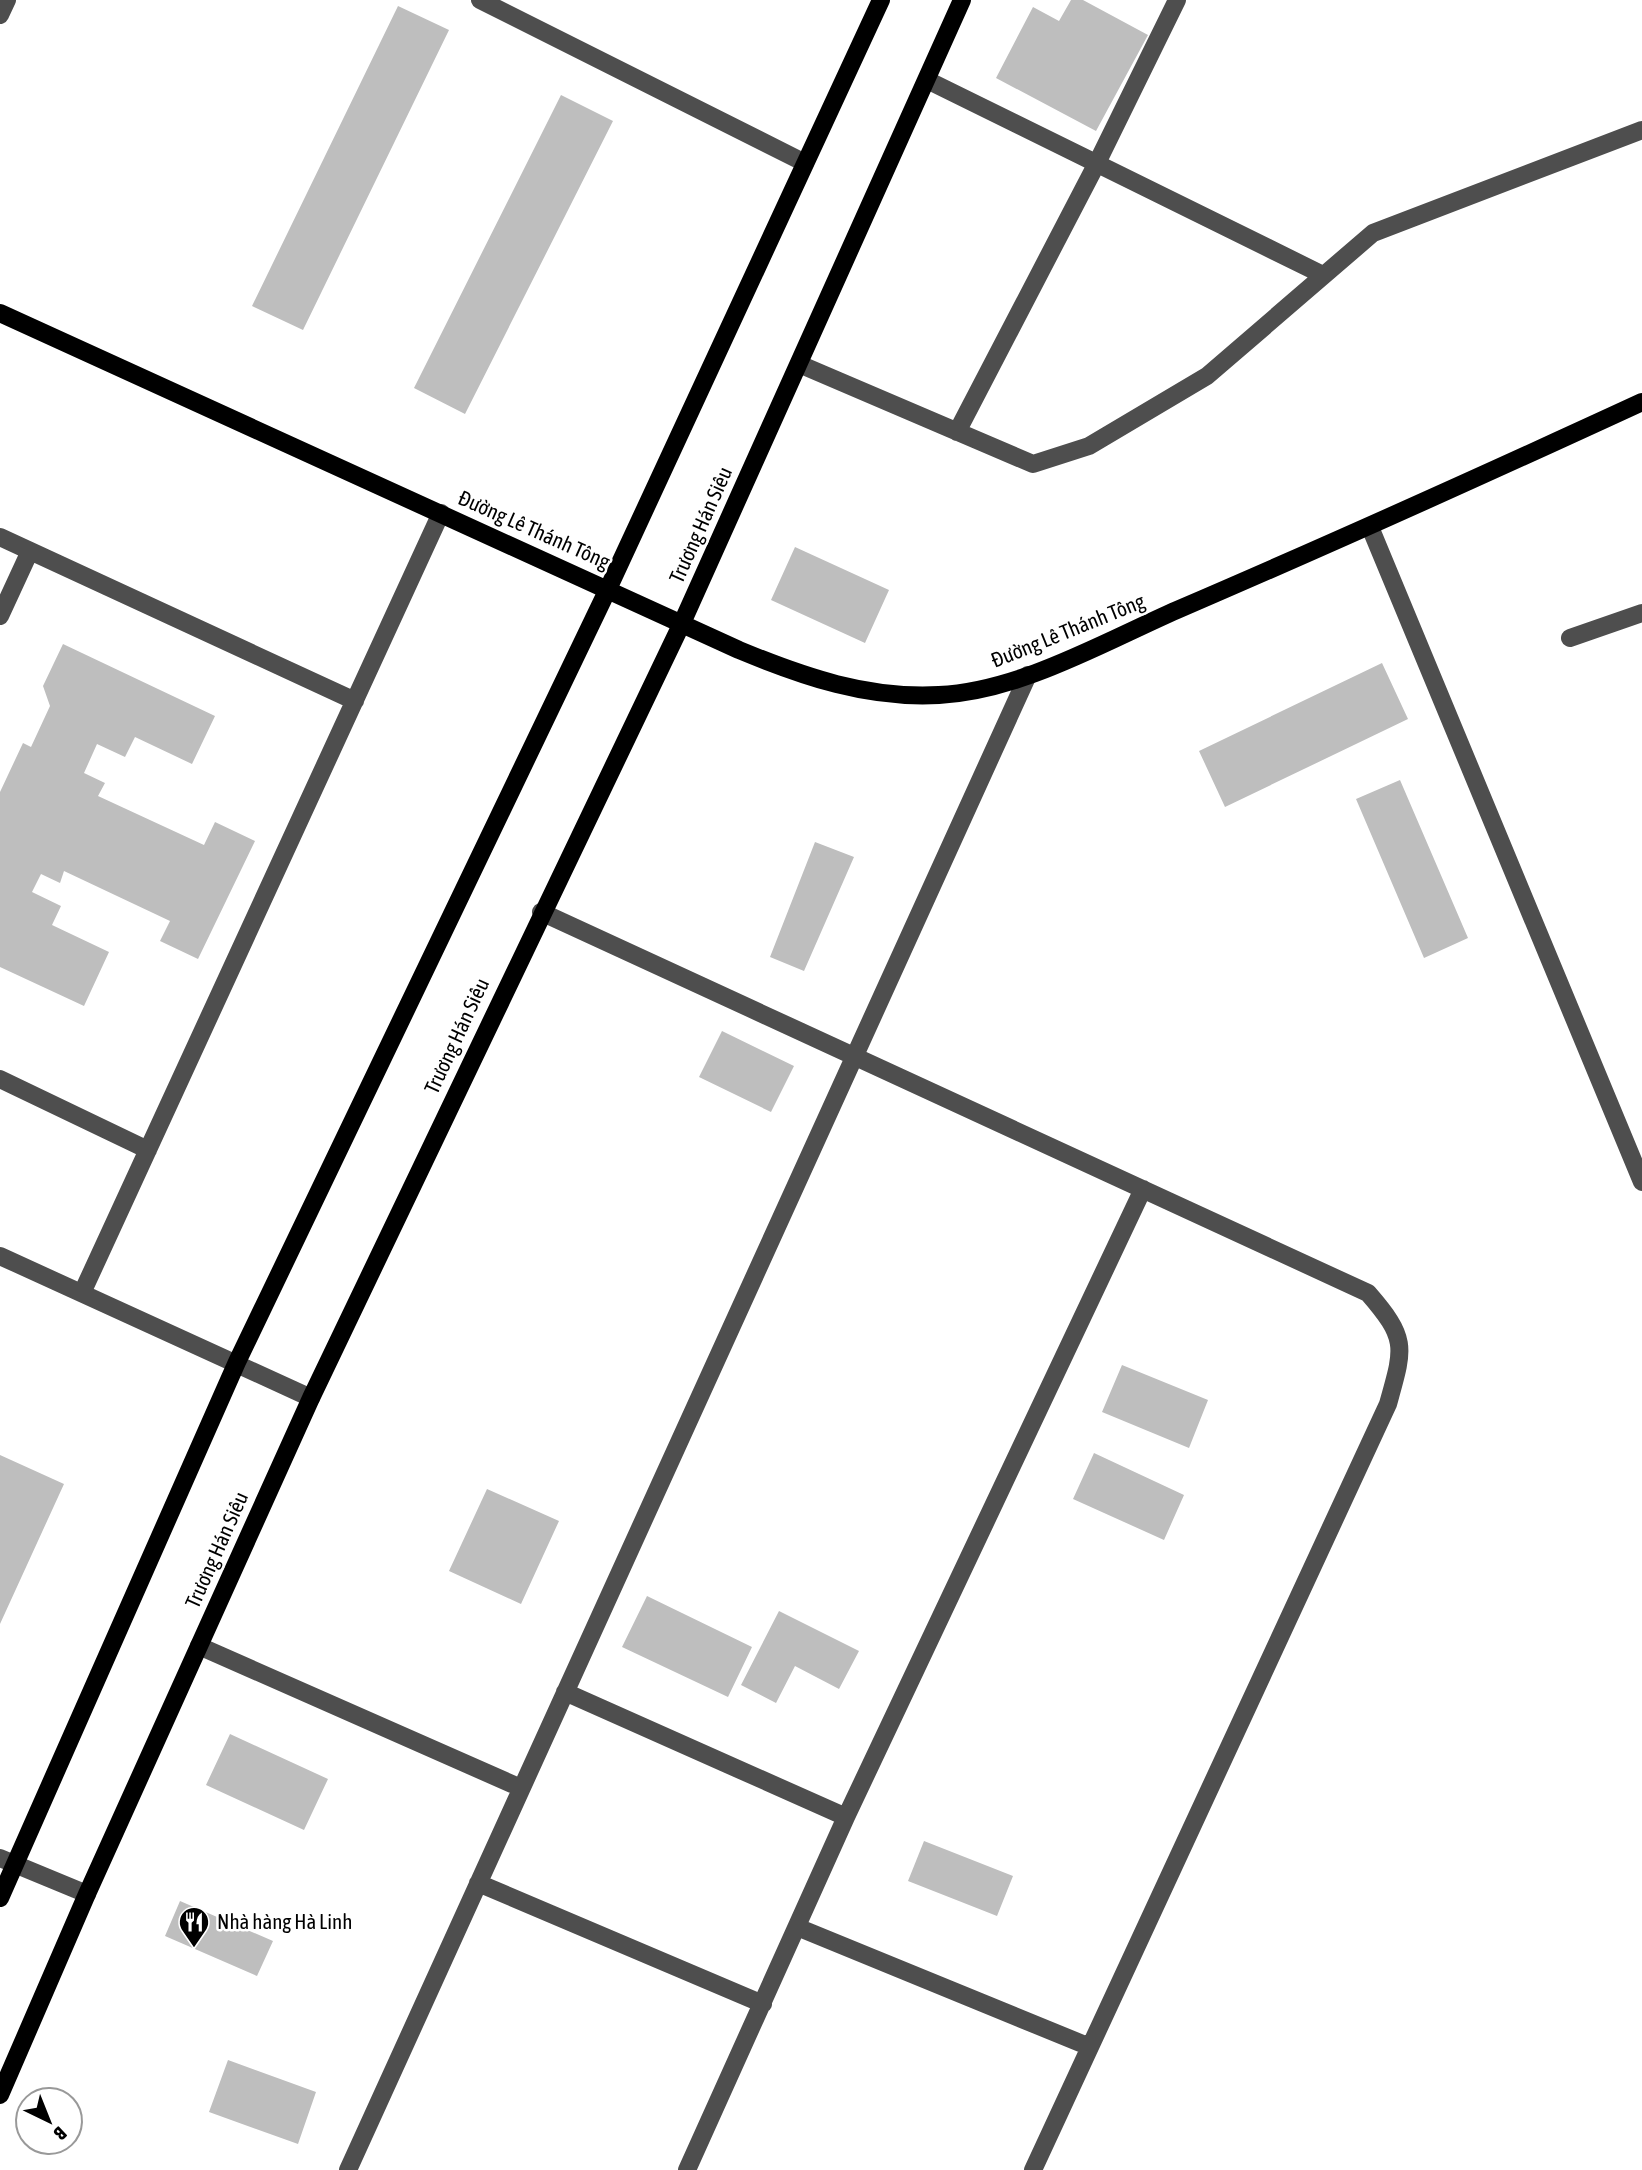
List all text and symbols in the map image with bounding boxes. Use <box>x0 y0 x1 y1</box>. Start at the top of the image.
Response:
street label: Trương Hán Siêu <box>664 463 736 586</box>
street label: Đường Lê Thánh Tông <box>455 485 614 573</box>
street label: Đường Lê Thánh Tông <box>987 588 1148 672</box>
street label: Trương Hán Siêu <box>419 974 493 1097</box>
street label: Trương Hán Siêu <box>180 1488 252 1611</box>
restaurant icon: Nhà hàng Hà Linh <box>177 1905 211 1949</box>
place label: Nhà hàng Hà Linh <box>217 1909 352 1933</box>
north arrow <box>14 2086 84 2156</box>
text: B <box>50 2122 71 2145</box>

